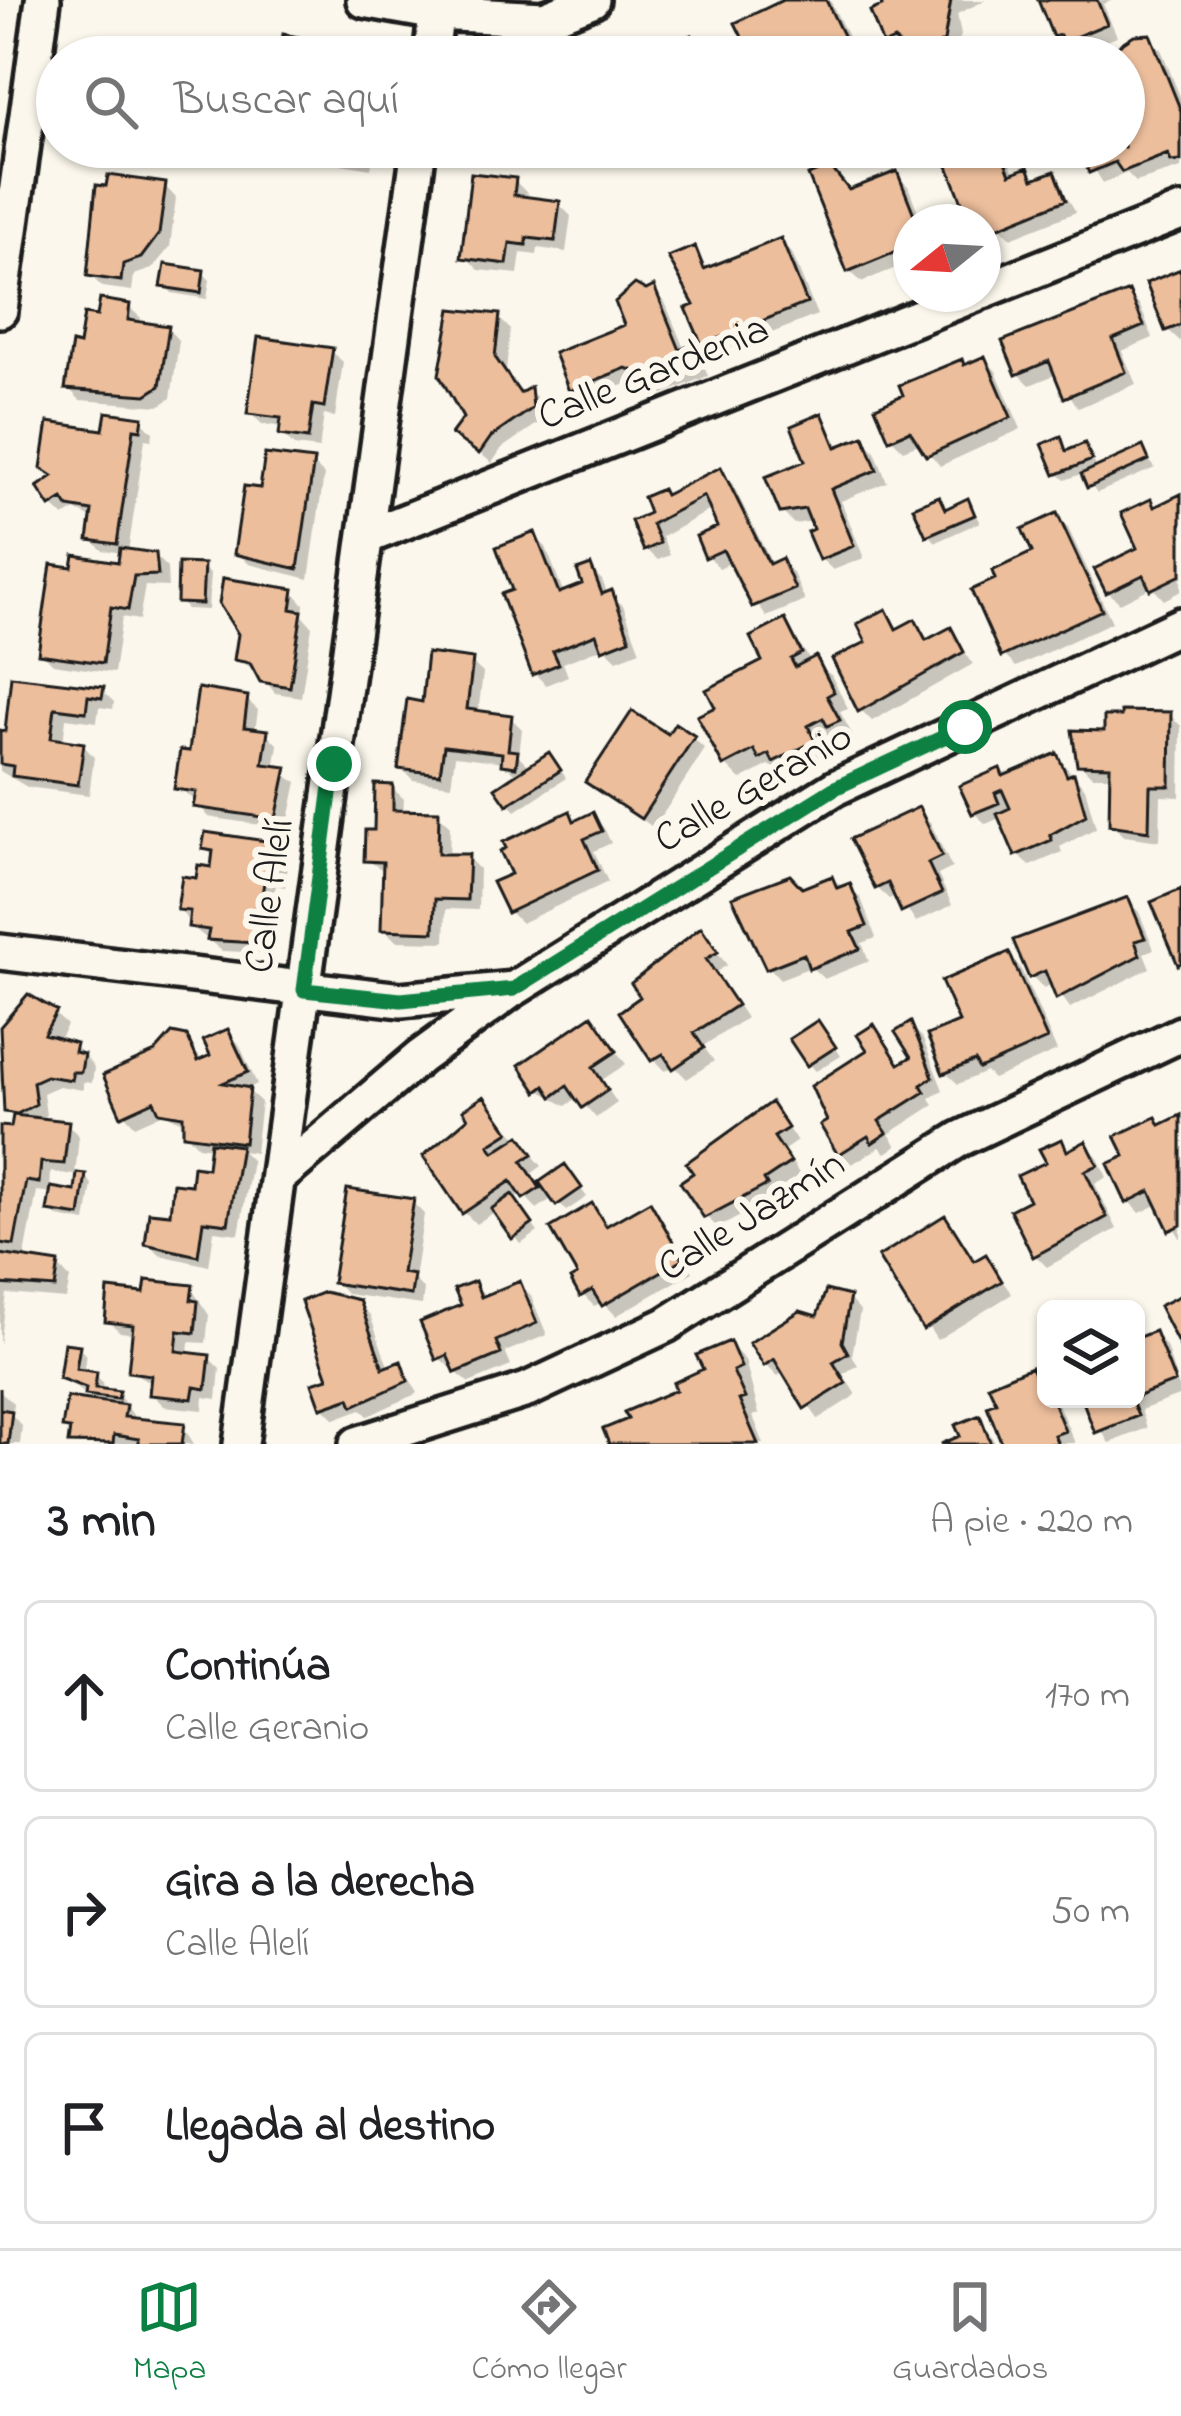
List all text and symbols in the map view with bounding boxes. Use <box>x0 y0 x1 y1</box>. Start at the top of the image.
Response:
search box <box>36 36 1145 168</box>
icon: search <box>78 69 144 135</box>
text: Buscar aquí <box>174 69 399 135</box>
north arrow <box>893 204 1001 312</box>
street label: Calle Gardenia <box>529 300 779 448</box>
route start <box>938 700 992 754</box>
street label: Calle Geranio <box>643 708 865 870</box>
route end <box>307 737 361 791</box>
street label: Calle Alelí <box>230 815 312 977</box>
street label: Calle Jazmín <box>646 1135 858 1299</box>
map controls <box>1037 1300 1145 1408</box>
button: layers <box>1037 1300 1145 1408</box>
text: 3 min <box>48 1485 156 1560</box>
text: A pie · 220 m <box>930 1494 1133 1551</box>
text: Continúa <box>165 1635 331 1701</box>
icon: ahead <box>51 1663 117 1729</box>
text: 170 m <box>1045 1668 1130 1725</box>
text: Calle Geranio <box>165 1701 369 1758</box>
text: Gira a la derecha <box>165 1851 475 1917</box>
icon: right <box>51 1879 117 1945</box>
text: 50 m <box>1051 1884 1130 1941</box>
text: Calle Alelí <box>165 1917 309 1974</box>
icon: arrive <box>51 2095 117 2161</box>
text: Llegada al destino <box>165 2095 495 2161</box>
tab: Mapa <box>133 2274 206 2394</box>
tab: Cómo llegar <box>472 2274 627 2394</box>
tab: Guardados <box>892 2274 1048 2394</box>

